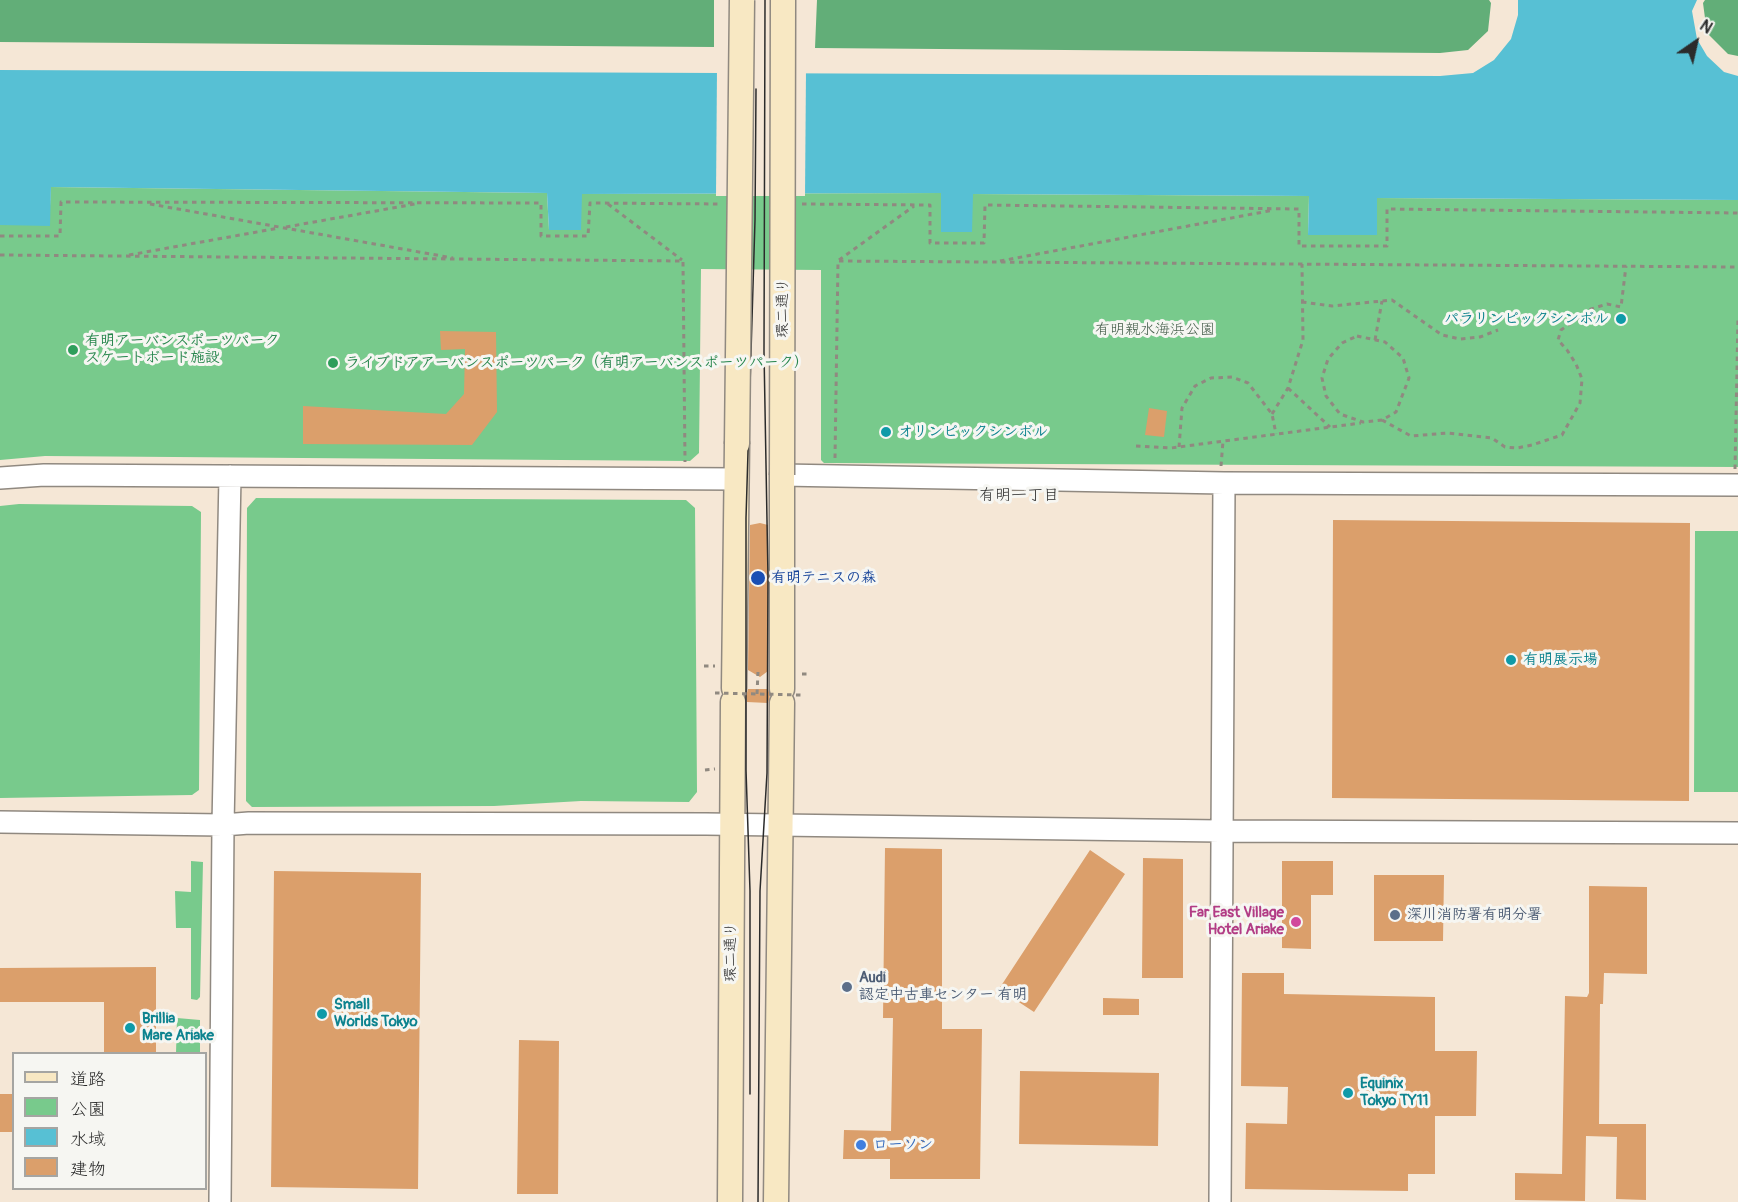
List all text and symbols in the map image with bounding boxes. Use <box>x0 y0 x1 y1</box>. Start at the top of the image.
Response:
north arrow <box>1666 12 1726 72</box>
text: N <box>1696 16 1716 38</box>
street label: 環二通り <box>774 278 792 338</box>
place label: パラリンピックシンボル <box>1444 310 1609 328</box>
marker: パラリンピックシンボル <box>1614 312 1628 326</box>
park label: 有明親水海浜公園 <box>1095 321 1215 339</box>
place label: 有明アーバンスポーツパーク スケートボード施設 <box>85 332 279 367</box>
marker: 有明アーバンスポーツパーク スケートボード施設 <box>66 343 80 357</box>
place label: ライブドアアーバンスポーツパーク（有明アーバンスポーツパーク） <box>345 354 809 372</box>
marker: ライブドアアーバンスポーツパーク（有明アーバンスポーツパーク） <box>326 356 340 370</box>
place label: オリンピックシンボル <box>898 423 1048 441</box>
marker: オリンピックシンボル <box>879 425 893 439</box>
district label: 有明一丁目 <box>979 486 1059 506</box>
marker: 有明テニスの森 <box>749 569 767 587</box>
place label: 有明テニスの森 <box>771 569 876 587</box>
place label: 有明展示場 <box>1523 651 1598 669</box>
marker: 有明展示場 <box>1504 653 1518 667</box>
place label: Far East Village Hotel Ariake <box>1189 904 1284 939</box>
place label: 深川消防署有明分署 <box>1407 906 1542 924</box>
marker: 深川消防署有明分署 <box>1388 908 1402 922</box>
marker: Far East Village Hotel Ariake <box>1289 915 1303 929</box>
street label: 環二通り <box>722 922 740 982</box>
place label: Audi 認定中古車センター 有明 <box>859 969 1027 1004</box>
marker: Audi 認定中古車センター 有明 <box>840 980 854 994</box>
place label: Small Worlds Tokyo <box>334 996 418 1031</box>
marker: Small Worlds Tokyo <box>315 1007 329 1021</box>
place label: Brillia Mare Ariake <box>142 1010 214 1045</box>
marker: Brillia Mare Ariake <box>123 1021 137 1035</box>
legend <box>12 1052 207 1190</box>
text: 道路 <box>70 1068 106 1091</box>
place label: Equinix Tokyo TY11 <box>1360 1075 1428 1110</box>
marker: Equinix Tokyo TY11 <box>1341 1086 1355 1100</box>
text: 公園 <box>70 1098 106 1121</box>
text: 水域 <box>70 1128 106 1151</box>
place label: ローソン <box>873 1136 933 1154</box>
marker: ローソン <box>854 1138 868 1152</box>
text: 建物 <box>70 1158 106 1181</box>

